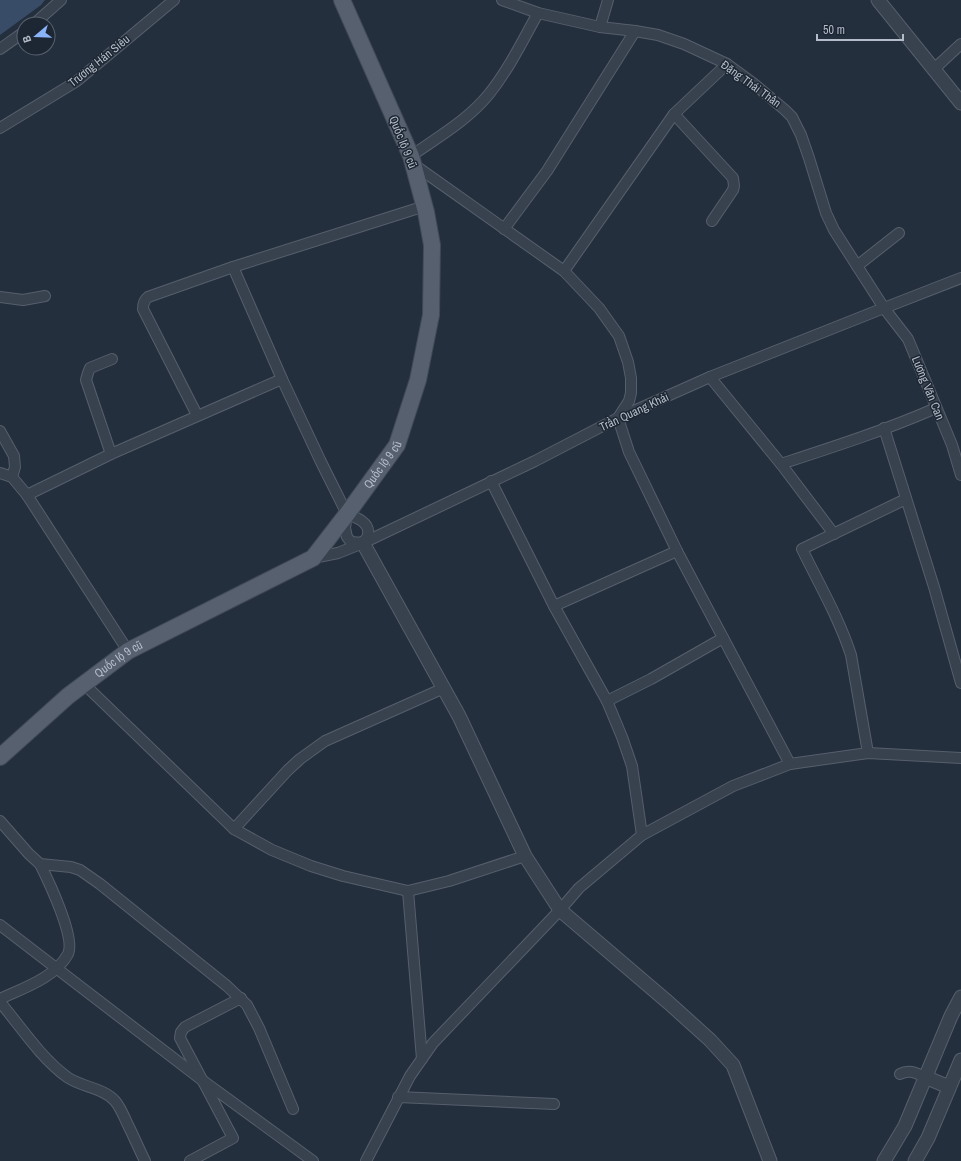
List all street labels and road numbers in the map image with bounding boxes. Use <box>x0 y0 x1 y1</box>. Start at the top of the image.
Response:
street label: Trương Hán Siêu <box>65 31 133 91</box>
street label: Đặng Thái Thân <box>718 57 784 111</box>
street label: Quốc lộ 9 cũ <box>385 113 421 171</box>
street label: Lương Văn Can <box>908 354 948 422</box>
street label: Trần Quang Khải <box>597 389 671 435</box>
street label: Quốc lộ 9 cũ <box>360 439 406 492</box>
street label: Quốc lộ 9 cũ <box>91 637 145 681</box>

